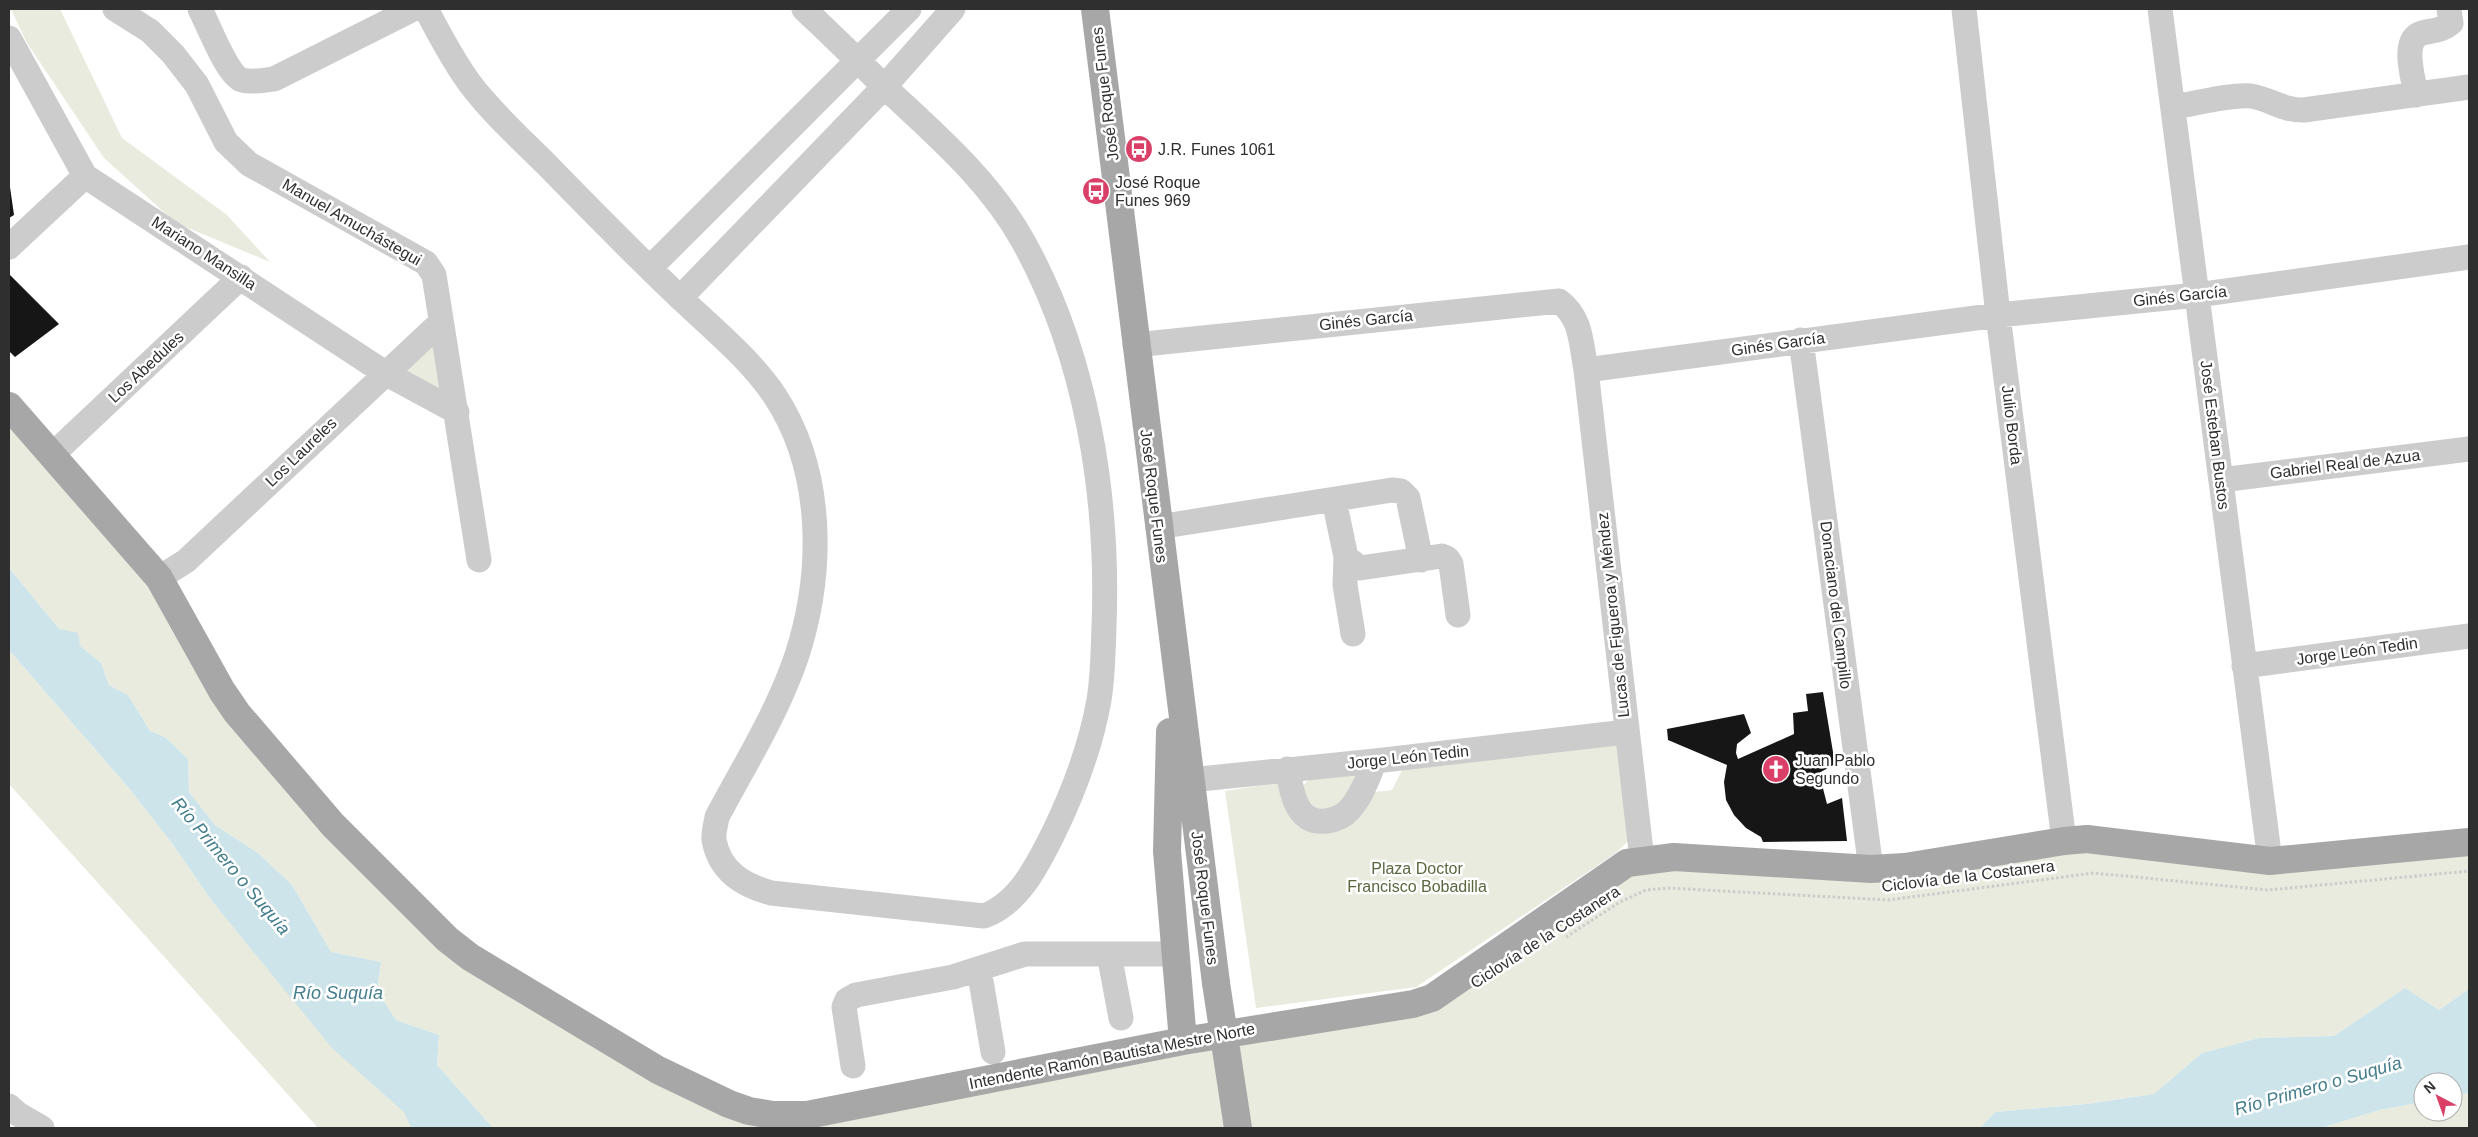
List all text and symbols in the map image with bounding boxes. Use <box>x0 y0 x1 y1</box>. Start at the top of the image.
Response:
street label: José Roque Funes <box>1088 26 1122 162</box>
bus stop icon: J.R. Funes 1061 <box>1124 134 1154 164</box>
place label: J.R. Funes 1061 <box>1158 141 1276 158</box>
place label: José Roque Funes 969 <box>1115 174 1200 209</box>
street label: Manuel Amuchástegui <box>280 175 424 269</box>
bus stop icon: José Roque Funes 969 <box>1081 176 1111 206</box>
street label: Mariano Mansilla <box>149 213 259 293</box>
street label: Ginés García <box>2132 283 2228 309</box>
street label: Ginés García <box>1318 307 1414 333</box>
street label: Los Abedules <box>105 328 187 406</box>
street label: Ginés García <box>1730 329 1826 359</box>
street label: José Esteban Bustos <box>2197 359 2233 511</box>
street label: Julio Borda <box>1999 384 2025 466</box>
street label: Los Laureles <box>262 414 340 490</box>
street label: José Roque Funes <box>1137 428 1171 564</box>
street label: Gabriel Real de Azua <box>2269 446 2421 482</box>
street label: Lucas de Figueroa y Méndez <box>1594 512 1632 718</box>
street label: Donaciano del Campillo <box>1817 520 1855 690</box>
street label: Jorge León Tedin <box>2295 634 2419 668</box>
street label: Jorge León Tedin <box>1346 742 1470 772</box>
place label: Juan Pablo Segundo <box>1795 752 1875 787</box>
church icon: Juan Pablo Segundo <box>1761 754 1791 784</box>
water label: Río Primero o Suquía <box>168 793 294 939</box>
street label: José Roque Funes <box>1188 830 1222 966</box>
street label: Ciclovía de la Costanera <box>1880 857 2056 895</box>
park label: Plaza Doctor Francisco Bobadilla <box>1347 860 1487 895</box>
street label: Ciclovía de la Costanera <box>1467 882 1623 992</box>
water label: Río Suquía <box>293 983 383 1003</box>
street label: Intendente Ramón Bautista Mestre Norte <box>968 1020 1256 1092</box>
water label: Río Primero o Suquía <box>2232 1053 2404 1119</box>
north arrow <box>2413 1072 2463 1122</box>
text: N <box>2420 1078 2439 1097</box>

